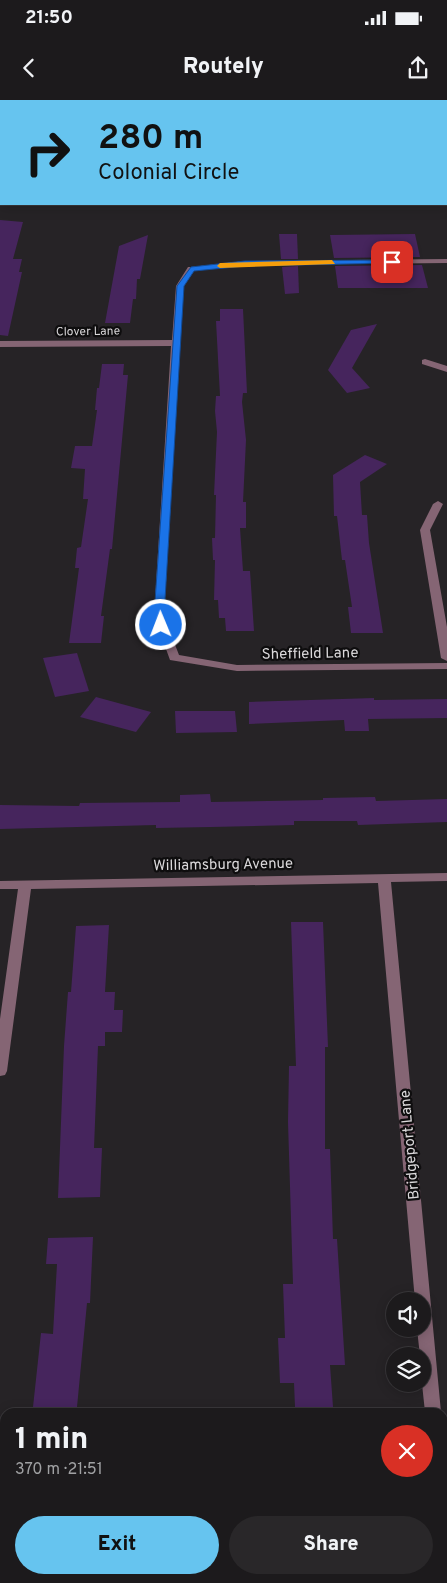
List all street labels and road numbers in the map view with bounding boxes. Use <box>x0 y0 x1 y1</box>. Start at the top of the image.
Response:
street label: Clover Lane <box>56 323 120 341</box>
street label: Sheffield Lane <box>261 644 359 665</box>
street label: Williamsburg Avenue <box>153 855 293 876</box>
street label: Bridgeport Lane <box>396 1089 425 1200</box>

